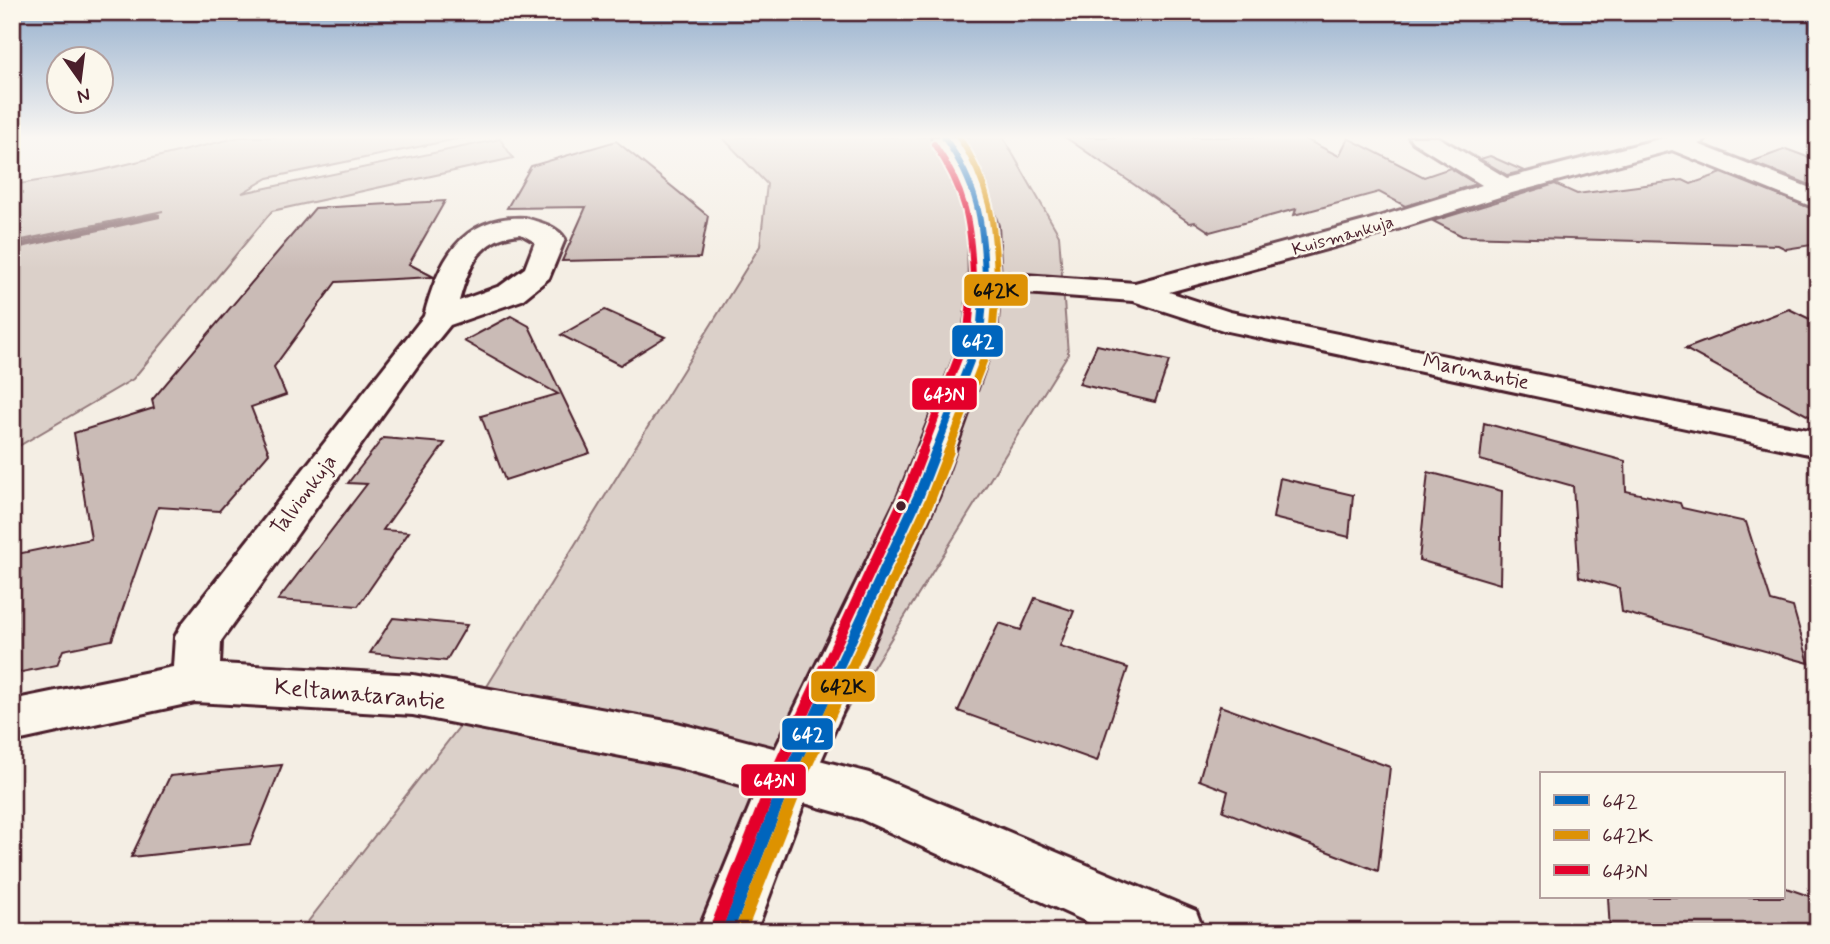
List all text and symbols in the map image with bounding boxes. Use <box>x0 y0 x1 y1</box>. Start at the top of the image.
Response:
north arrow <box>46 46 116 116</box>
text: N <box>75 81 93 109</box>
street label: Kuismankuja <box>1289 210 1397 262</box>
line badge: 642K <box>963 273 1029 307</box>
text: 642K <box>973 279 1020 304</box>
line badge: 642 <box>951 324 1004 358</box>
text: 642 <box>962 330 995 355</box>
street label: Marunantie <box>1420 347 1532 397</box>
line badge: 643N <box>911 377 978 411</box>
text: 643N <box>923 383 965 408</box>
street label: Talvionkuja <box>264 449 344 541</box>
unlabelled marker <box>894 499 908 513</box>
line badge: 642K <box>810 670 876 703</box>
street label: Keltamatarantie <box>273 672 447 718</box>
text: 642K <box>820 675 867 700</box>
line badge: 642 <box>781 717 834 751</box>
text: 642 <box>792 723 825 748</box>
line badge: 643N <box>740 763 807 797</box>
text: 643N <box>753 769 795 794</box>
legend <box>1540 772 1784 898</box>
text: 642 <box>1602 788 1638 816</box>
text: 642K <box>1602 822 1653 850</box>
text: 643N <box>1602 858 1648 886</box>

